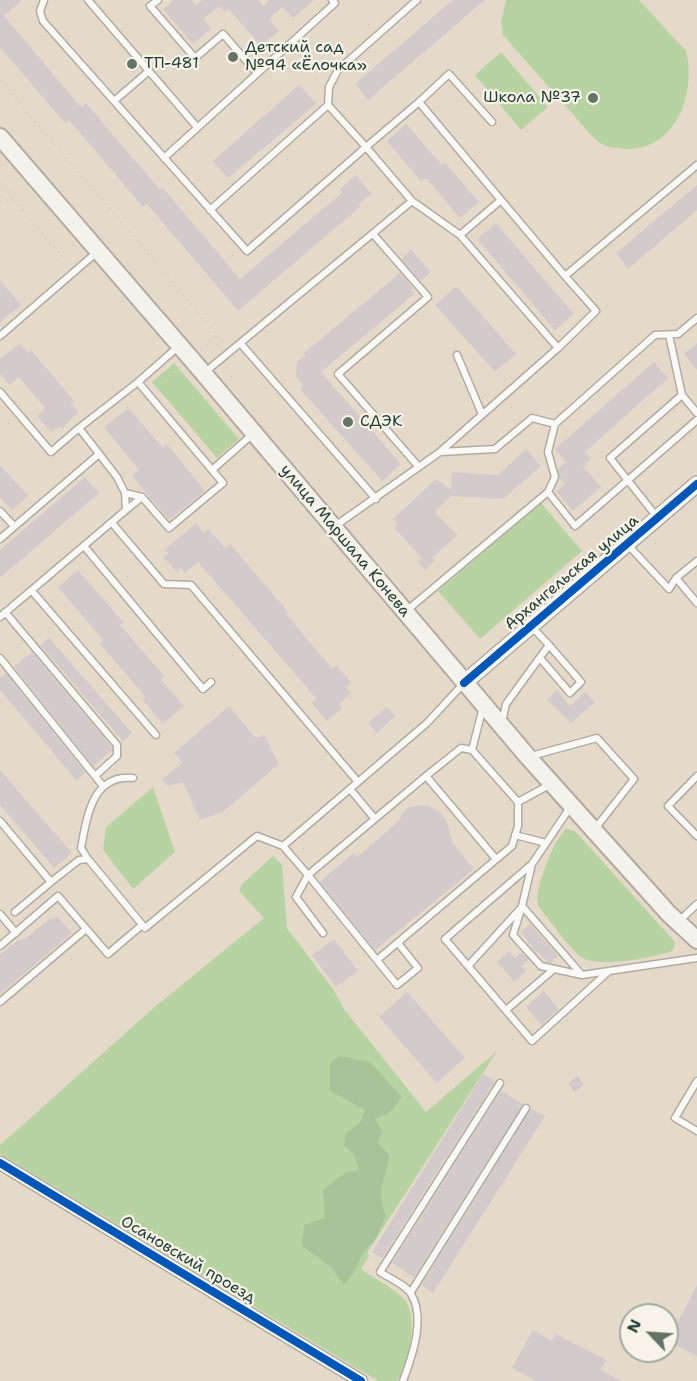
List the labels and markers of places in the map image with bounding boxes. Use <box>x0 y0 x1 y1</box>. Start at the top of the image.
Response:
place label: Детский сад №94 «Ёлочка» <box>245 38 367 76</box>
marker: Детский сад №94 «Ёлочка» <box>226 50 240 64</box>
place label: ТП-481 <box>144 54 199 74</box>
marker: ТП-481 <box>125 57 139 71</box>
place label: Школа №37 <box>483 88 581 108</box>
marker: Школа №37 <box>586 91 600 105</box>
place label: СДЭК <box>360 412 402 432</box>
marker: СДЭК <box>341 415 355 429</box>

